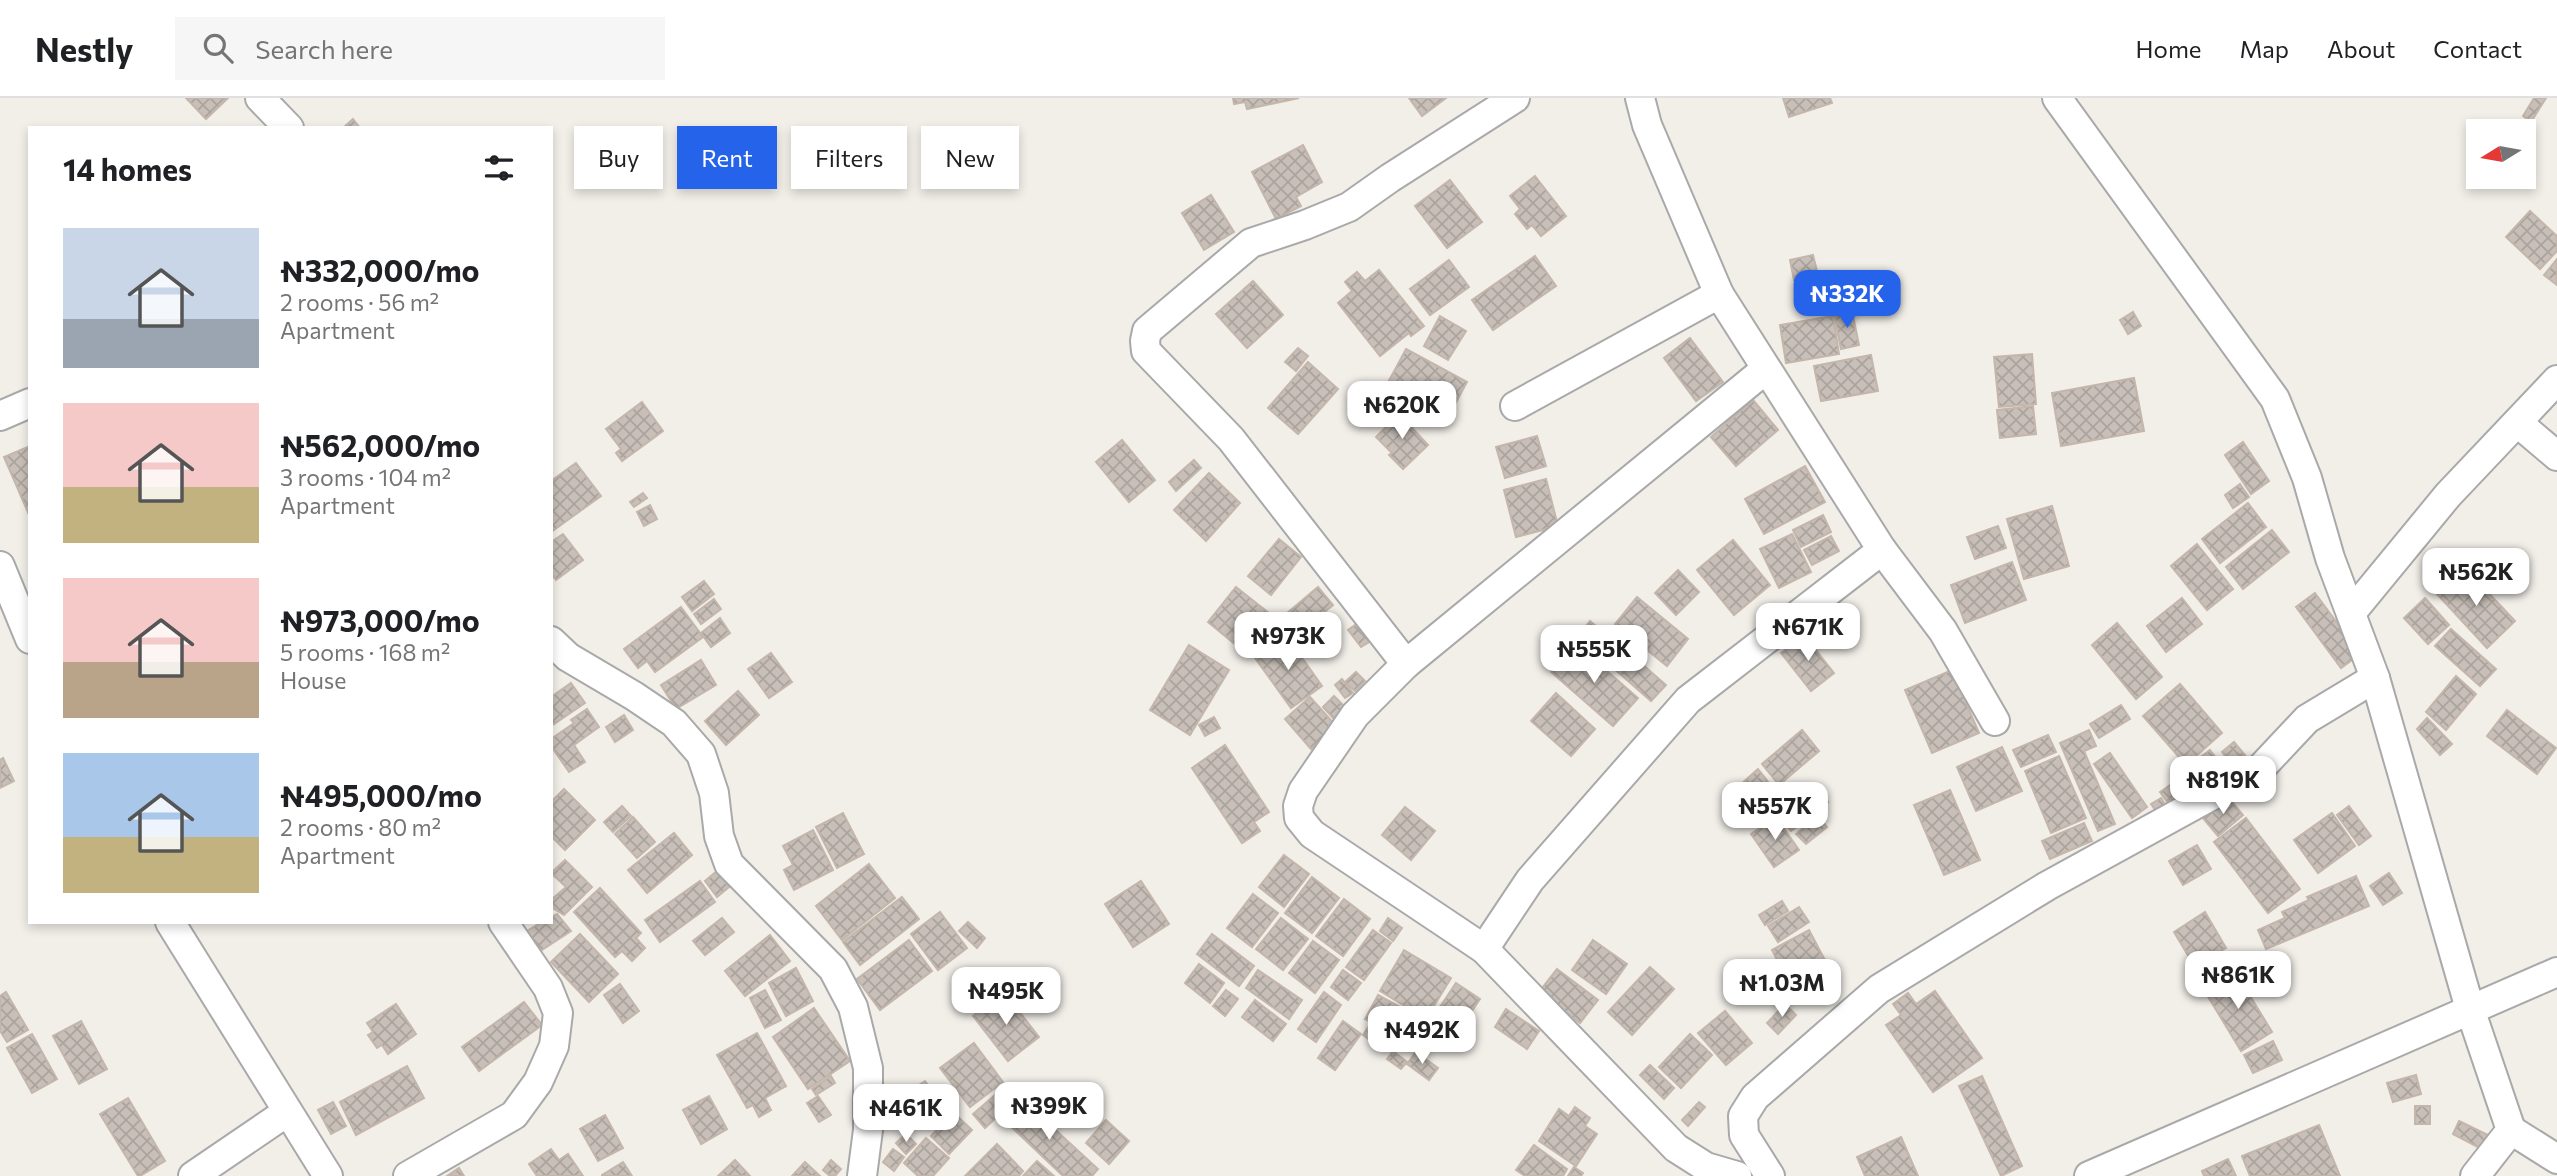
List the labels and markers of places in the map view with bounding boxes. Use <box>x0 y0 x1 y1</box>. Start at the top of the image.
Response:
pin: ₦332K <box>1798 271 1896 330</box>
pin: ₦620K <box>1353 382 1451 441</box>
pin: ₦562K <box>2427 548 2525 608</box>
pin: ₦671K <box>1759 603 1857 663</box>
pin: ₦973K <box>1239 612 1337 672</box>
pin: ₦555K <box>1545 626 1643 685</box>
pin: ₦819K <box>2174 756 2272 816</box>
pin: ₦557K <box>1726 782 1824 842</box>
pin: ₦861K <box>2189 951 2287 1011</box>
pin: ₦1.03M <box>1725 960 1839 1019</box>
pin: ₦495K <box>957 968 1055 1027</box>
pin: ₦492K <box>1373 1006 1471 1066</box>
pin: ₦399K <box>1000 1082 1098 1142</box>
pin: ₦461K <box>857 1084 955 1144</box>

